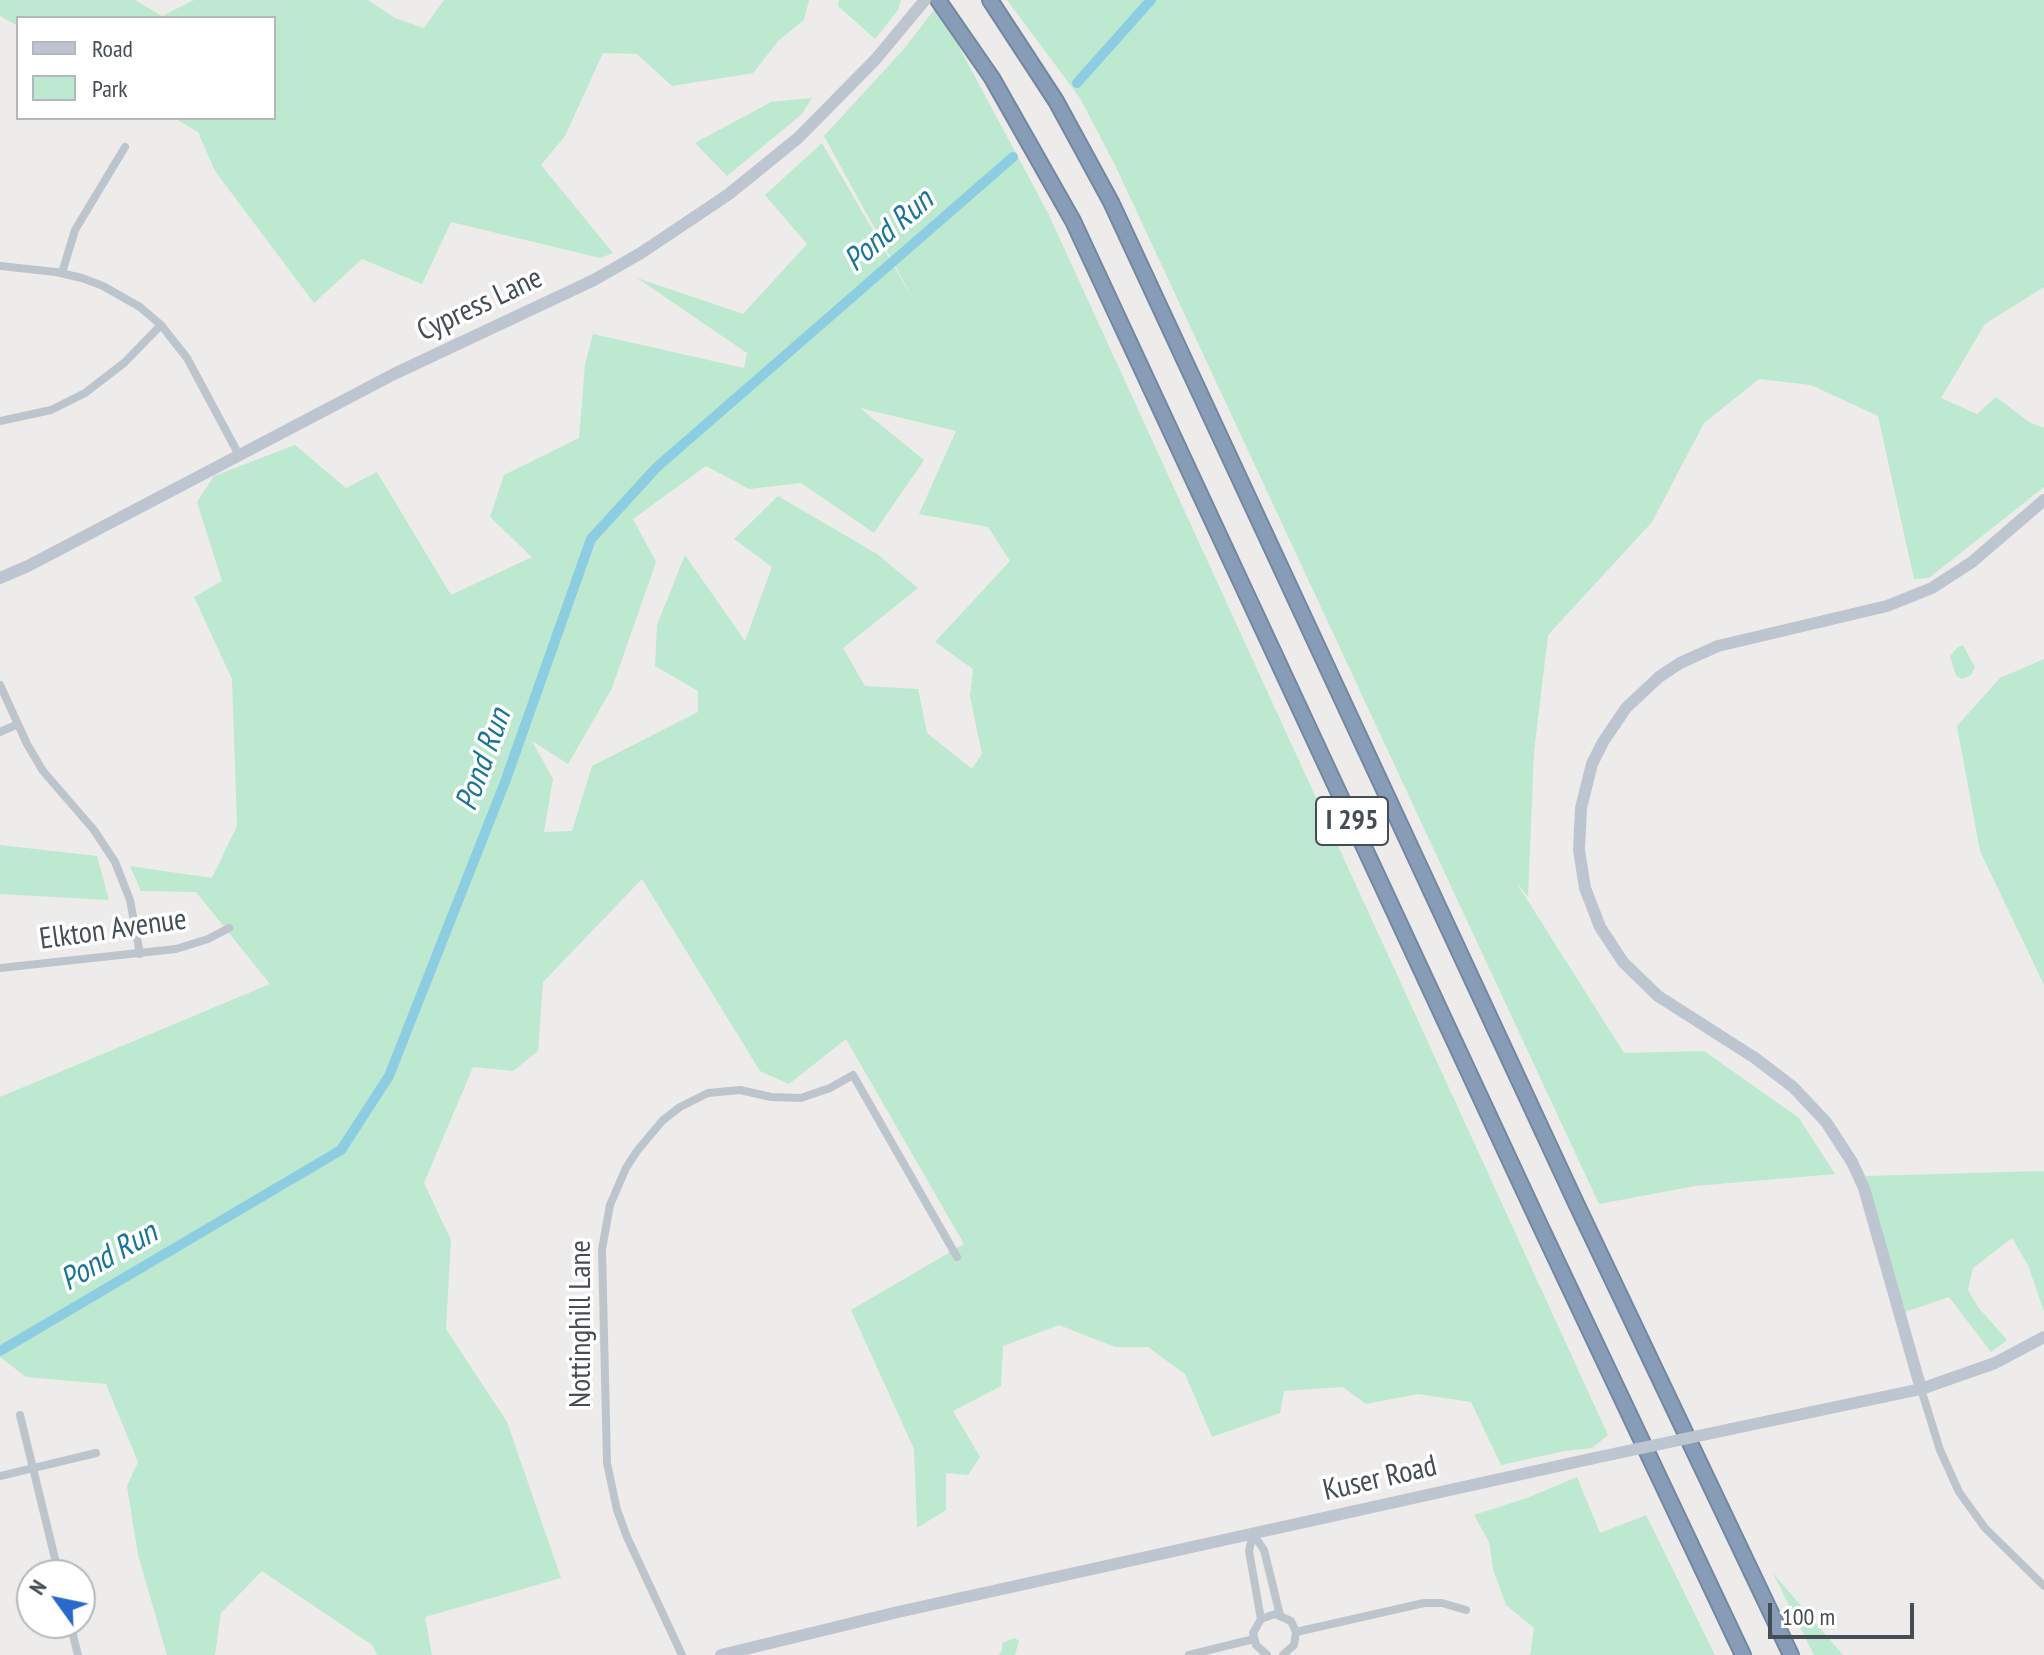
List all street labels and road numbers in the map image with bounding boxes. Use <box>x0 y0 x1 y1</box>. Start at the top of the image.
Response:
street label: Cypress Lane <box>412 260 548 350</box>
road number: I 295 <box>1316 797 1388 845</box>
street label: Elkton Avenue <box>37 902 189 958</box>
street label: Nottinghill Lane <box>563 1240 599 1408</box>
street label: Kuser Road <box>1320 1448 1440 1510</box>

